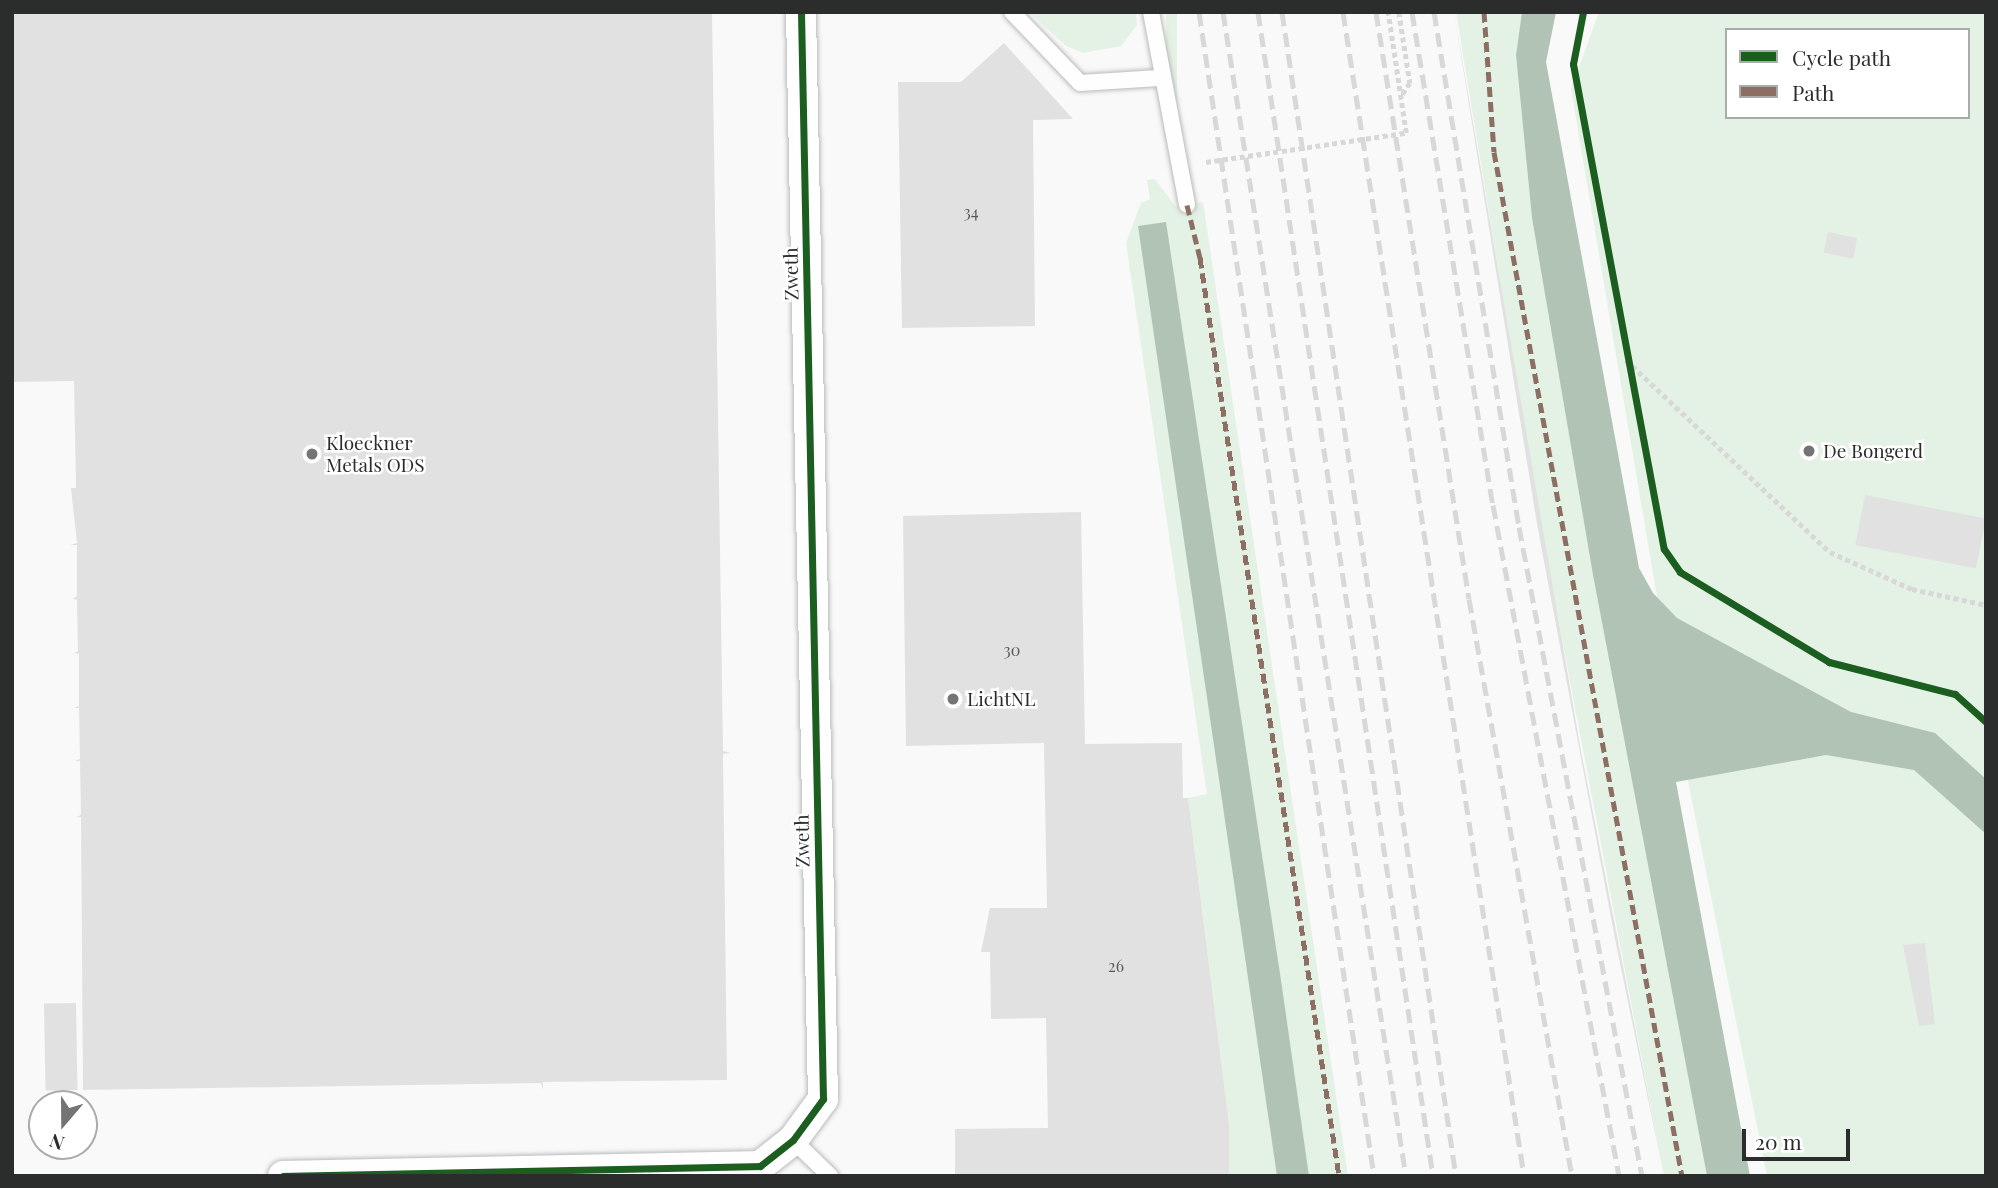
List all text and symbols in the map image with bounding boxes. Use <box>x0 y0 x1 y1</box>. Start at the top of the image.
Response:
legend <box>1725 28 1970 119</box>
text: Cycle path <box>1792 43 1891 71</box>
text: Path <box>1792 78 1834 106</box>
house number: 34 <box>963 202 979 222</box>
street label: Zweth <box>779 247 803 301</box>
place label: Kloeckner Metals ODS <box>326 432 425 476</box>
place label: De Bongerd <box>1823 440 1923 462</box>
marker: De Bongerd <box>1801 443 1817 459</box>
marker: Kloeckner Metals ODS <box>304 446 320 462</box>
house number: 30 <box>1004 640 1020 660</box>
place label: LichtNL <box>967 688 1035 710</box>
marker: LichtNL <box>945 691 961 707</box>
street label: Zweth <box>790 814 814 868</box>
house number: 26 <box>1108 956 1124 976</box>
north arrow <box>28 1090 98 1160</box>
scale bar <box>1746 1114 1854 1158</box>
text: 20 m <box>1755 1127 1802 1155</box>
text: N <box>46 1128 67 1157</box>

